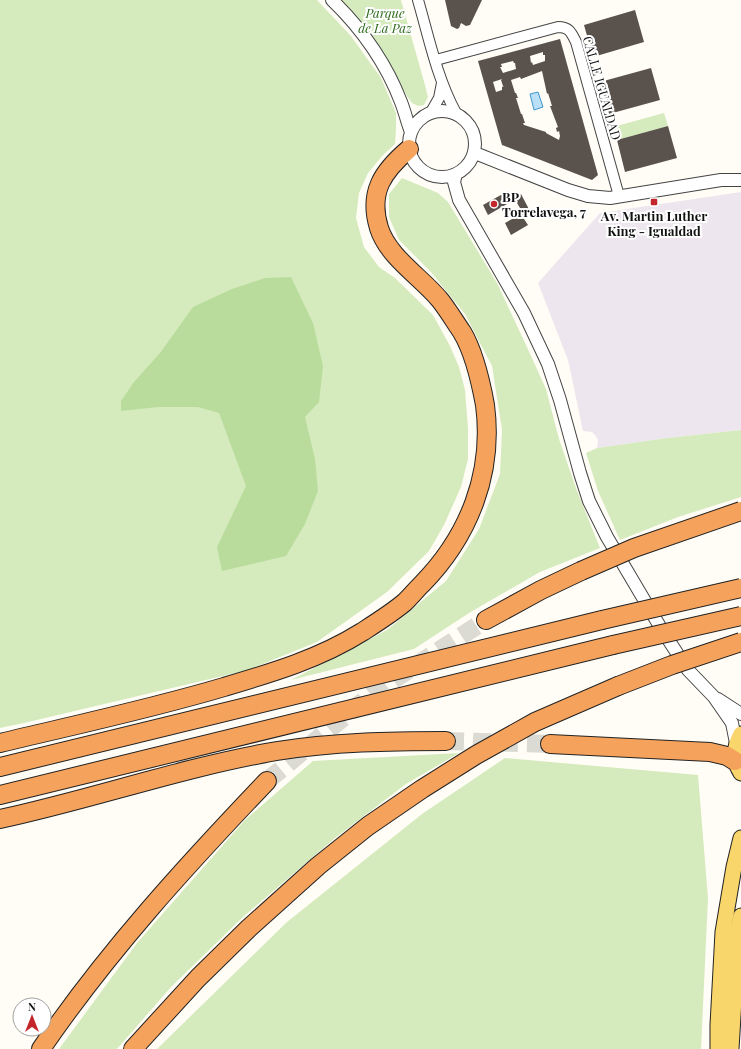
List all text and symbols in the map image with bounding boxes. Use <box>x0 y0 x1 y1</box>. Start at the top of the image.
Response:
park label: Parque de La Paz <box>358 4 413 36</box>
street label: CALLE IGUALDAD <box>580 34 625 142</box>
place label: BP Torrelavega, 7 <box>502 188 586 220</box>
marker: Av. Martin Luther King - Igualdad <box>649 197 659 207</box>
marker: BP Torrelavega, 7 <box>489 199 499 209</box>
place label: Av. Martin Luther King - Igualdad <box>600 207 707 239</box>
north arrow <box>12 997 52 1037</box>
text: N <box>28 999 36 1014</box>

